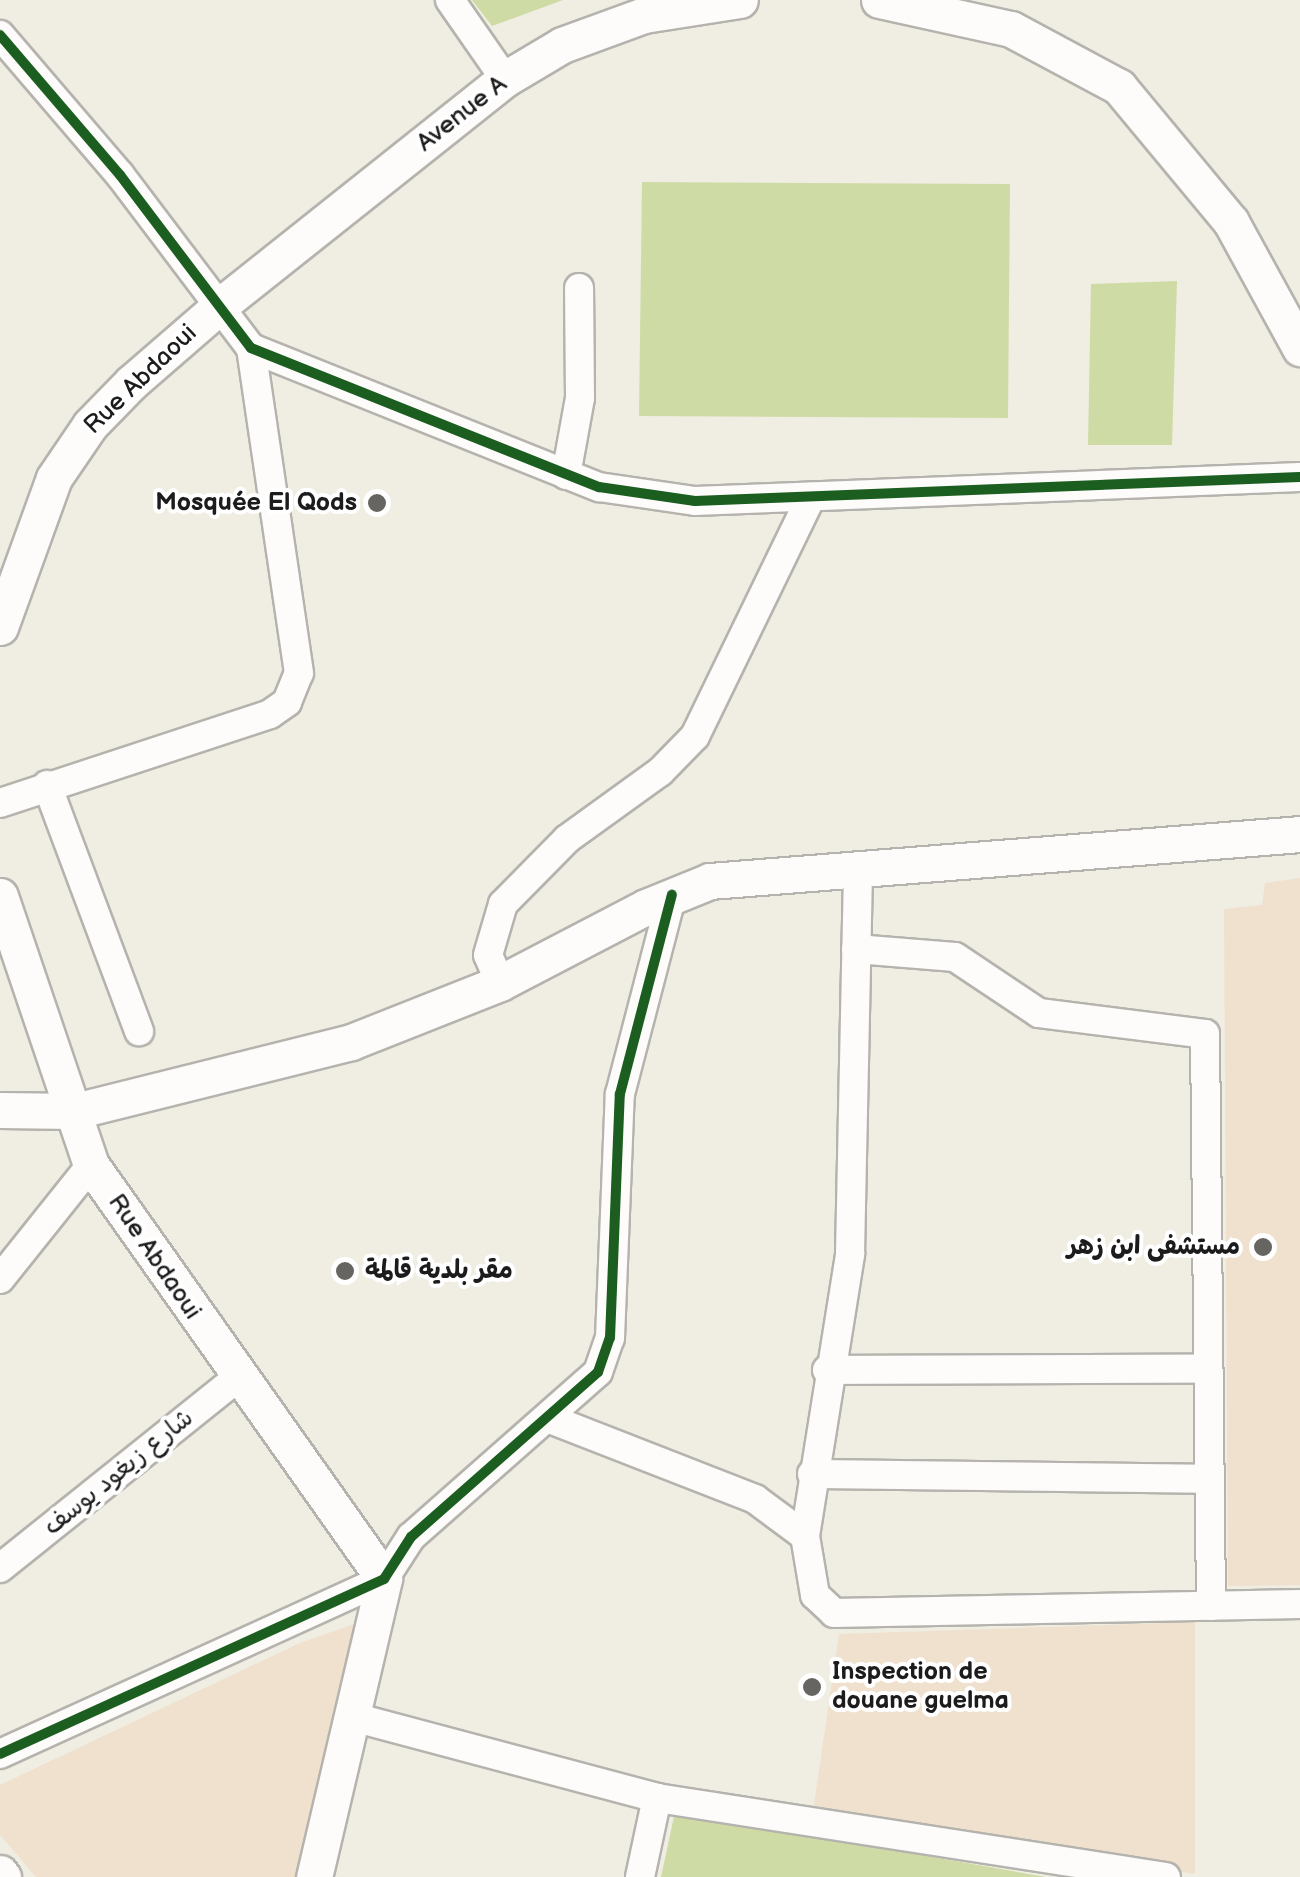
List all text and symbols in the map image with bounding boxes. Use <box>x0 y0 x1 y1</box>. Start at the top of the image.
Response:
street label: Avenue A <box>411 70 513 158</box>
street label: Rue Abdaoui <box>78 319 204 441</box>
place label: Mosquée El Qods <box>155 488 357 518</box>
marker: Mosquée El Qods <box>366 492 388 514</box>
street label: Rue Abdaoui <box>101 1189 207 1325</box>
place label: مستشفى ابن زهر <box>1067 1232 1240 1262</box>
marker: مستشفى ابن زهر <box>1250 1234 1276 1260</box>
place label: مقر بلدية قالمة <box>365 1256 513 1286</box>
marker: مقر بلدية قالمة <box>334 1260 356 1282</box>
street label: شارع زيغود يوسف <box>38 1404 200 1542</box>
place label: Inspection de douane guelma <box>832 1658 1009 1717</box>
marker: Inspection de douane guelma <box>801 1676 823 1698</box>

